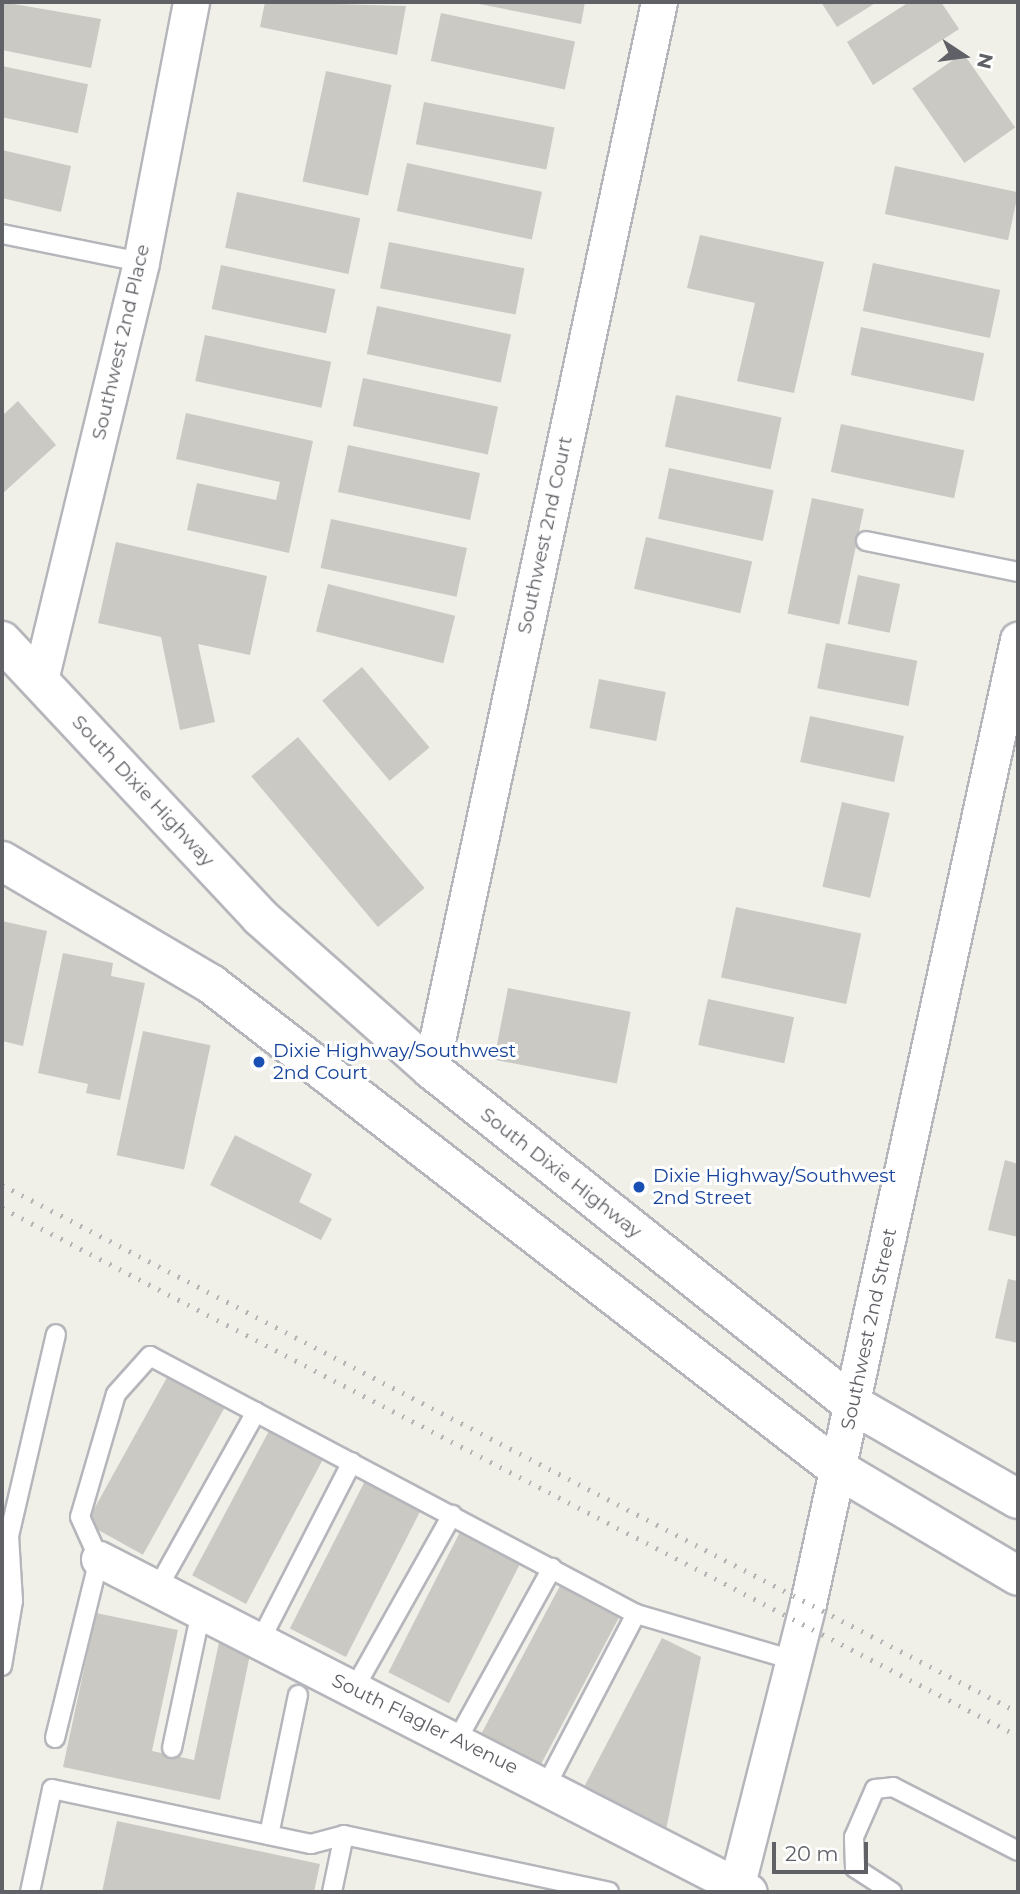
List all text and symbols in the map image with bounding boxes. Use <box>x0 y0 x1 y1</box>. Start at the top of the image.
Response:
north arrow <box>929 21 999 91</box>
text: N <box>972 51 998 71</box>
street label: Southwest 2nd Place <box>87 242 155 442</box>
street label: Southwest 2nd Court <box>513 434 577 636</box>
street label: South Dixie Highway <box>67 711 219 871</box>
place label: Dixie Highway/Southwest 2nd Court <box>273 1040 516 1084</box>
marker: Dixie Highway/Southwest 2nd Court <box>251 1054 267 1070</box>
street label: South Dixie Highway <box>476 1103 646 1243</box>
place label: Dixie Highway/Southwest 2nd Street <box>653 1165 896 1209</box>
marker: Dixie Highway/Southwest 2nd Street <box>631 1179 647 1195</box>
street label: Southwest 2nd Street <box>836 1226 902 1432</box>
street label: South Flagler Avenue <box>328 1669 522 1779</box>
scale bar <box>775 1828 871 1872</box>
text: 20 m <box>785 1841 839 1866</box>

